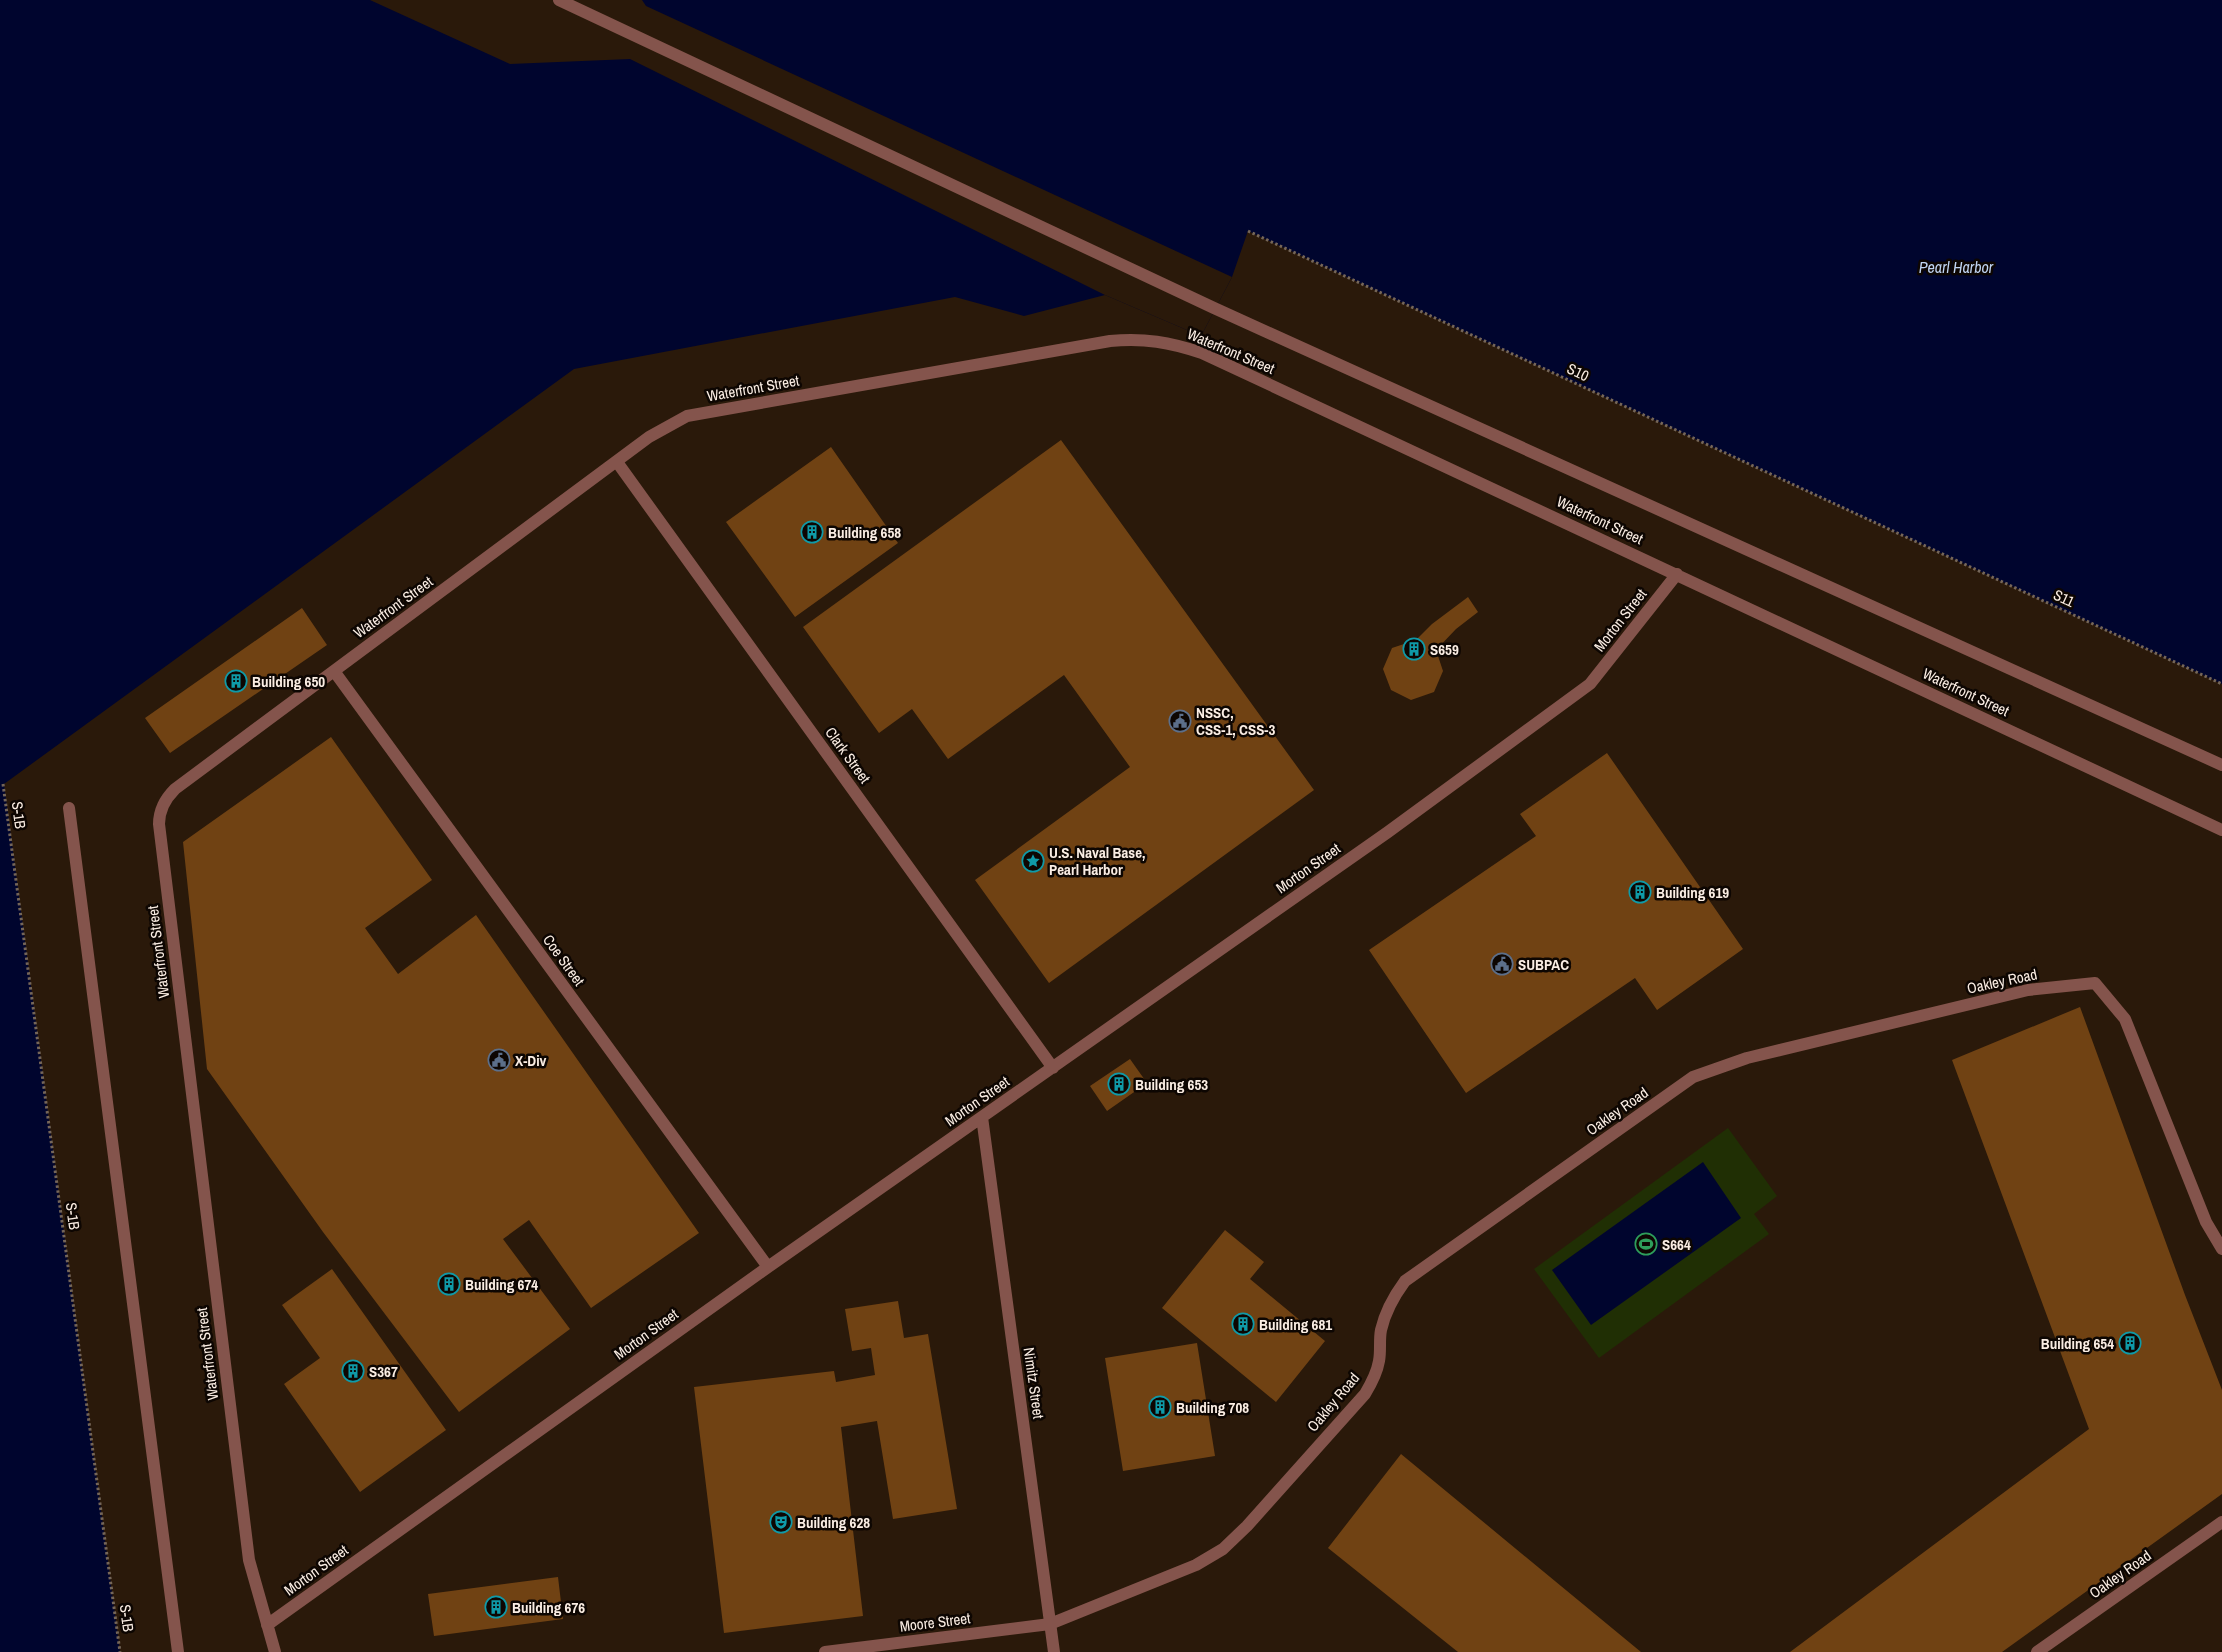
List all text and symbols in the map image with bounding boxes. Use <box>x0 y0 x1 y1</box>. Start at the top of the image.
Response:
water label: Pearl Harbor <box>1919 256 1994 278</box>
street label: Waterfront Street <box>1184 323 1279 379</box>
street label: S10 <box>1564 358 1592 386</box>
street label: Waterfront Street <box>705 369 801 406</box>
street label: Waterfront Street <box>1553 491 1647 549</box>
building icon: Building 658 <box>800 520 824 544</box>
place label: Building 658 <box>828 522 901 543</box>
street label: Waterfront Street <box>349 571 437 643</box>
street label: Morton Street <box>1589 584 1652 656</box>
street label: S11 <box>2050 584 2078 612</box>
building icon: S659 <box>1402 637 1426 661</box>
place label: S659 <box>1430 639 1459 660</box>
street label: Waterfront Street <box>1919 663 2013 721</box>
building icon: Building 650 <box>224 669 248 693</box>
place label: Building 650 <box>252 671 325 692</box>
place label: NSSC, CSS-1, CSS-3 <box>1196 702 1275 740</box>
public building icon: NSSC, CSS-1, CSS-3 <box>1168 709 1192 733</box>
street label: Clark Street <box>820 723 876 788</box>
street label: S-1B <box>7 800 31 830</box>
street label: Morton Street <box>1271 838 1345 898</box>
place label: U.S. Naval Base, Pearl Harbor <box>1049 842 1145 880</box>
place icon: U.S. Naval Base, Pearl Harbor <box>1021 849 1045 873</box>
building icon: Building 619 <box>1628 880 1652 904</box>
place label: Building 619 <box>1656 882 1729 903</box>
street label: Waterfront Street <box>142 904 174 1000</box>
street label: Coe Street <box>538 930 590 990</box>
public building icon: SUBPAC <box>1490 952 1514 976</box>
place label: SUBPAC <box>1518 954 1569 975</box>
street label: Oakley Road <box>1965 963 2039 999</box>
public building icon: X-Div <box>487 1048 511 1072</box>
place label: X-Div <box>515 1050 547 1071</box>
street label: Morton Street <box>940 1071 1014 1131</box>
building icon: Building 653 <box>1107 1072 1131 1096</box>
place label: Building 653 <box>1135 1074 1208 1095</box>
street label: Oakley Road <box>1582 1082 1652 1140</box>
street label: S-1B <box>61 1201 85 1231</box>
sports icon: S664 <box>1634 1232 1658 1256</box>
place label: S664 <box>1662 1234 1691 1255</box>
building icon: Building 674 <box>437 1272 461 1296</box>
place label: Building 674 <box>465 1274 538 1295</box>
street label: Morton Street <box>610 1303 683 1364</box>
street label: Waterfront Street <box>191 1306 223 1402</box>
building icon: Building 681 <box>1231 1312 1255 1336</box>
place label: Building 681 <box>1259 1314 1332 1335</box>
building icon: Building 654 <box>2118 1331 2142 1355</box>
place label: Building 654 <box>2041 1333 2114 1354</box>
street label: Nimitz Street <box>1019 1346 1049 1421</box>
building icon: S367 <box>341 1359 365 1383</box>
place label: S367 <box>369 1361 398 1382</box>
street label: Oakley Road <box>1302 1368 1364 1436</box>
building icon: Building 708 <box>1148 1395 1172 1419</box>
place label: Building 708 <box>1176 1397 1249 1418</box>
theatre icon: Building 628 <box>769 1510 793 1534</box>
place label: Building 628 <box>797 1512 870 1533</box>
street label: Morton Street <box>280 1539 353 1600</box>
street label: Oakley Road <box>2085 1545 2155 1603</box>
building icon: Building 676 <box>484 1595 508 1619</box>
place label: Building 676 <box>512 1597 585 1618</box>
street label: S-1B <box>115 1603 139 1633</box>
street label: Moore Street <box>898 1607 972 1637</box>

